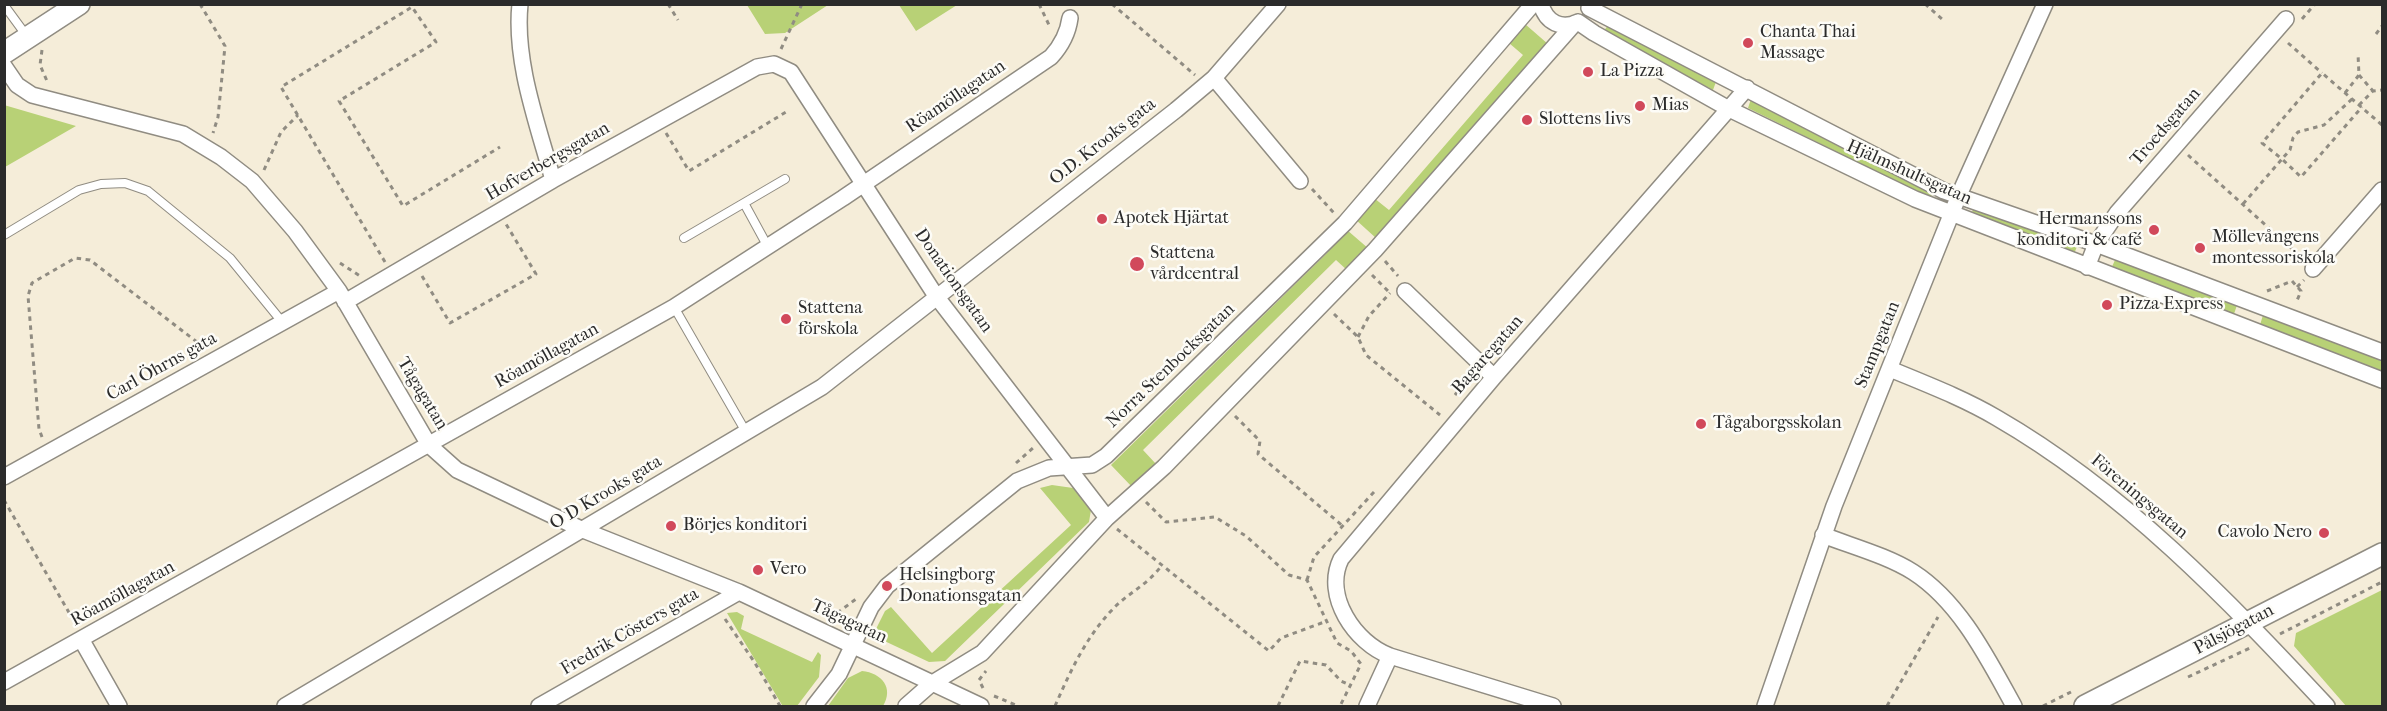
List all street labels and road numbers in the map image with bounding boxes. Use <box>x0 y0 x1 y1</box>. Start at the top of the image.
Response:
street label: Röamöllagatan <box>902 56 1010 138</box>
street label: Troedsgatan <box>2126 84 2206 170</box>
street label: O.D. Krooks gata <box>1046 94 1160 190</box>
street label: Hofverbergsgatan <box>482 118 614 206</box>
street label: Hjälmshultsgatan <box>1843 136 1975 210</box>
street label: Donationsgatan <box>909 225 997 337</box>
street label: Stampgatan <box>1851 298 1905 392</box>
street label: Norra Stenbocksgatan <box>1102 299 1240 433</box>
street label: Bagaregatan <box>1448 311 1528 399</box>
street label: Röamöllagatan <box>491 319 603 393</box>
street label: Carl Öhrns gata <box>103 328 221 406</box>
street label: Tågagatan <box>392 354 452 434</box>
street label: Föreningsgatan <box>2086 450 2192 544</box>
street label: O D Krooks gata <box>546 451 666 535</box>
street label: Röamöllagatan <box>67 557 179 631</box>
street label: Fredrik Cösters gata <box>557 584 703 680</box>
street label: Tågagatan <box>808 595 890 649</box>
street label: Pålsjögatan <box>2190 600 2278 660</box>

